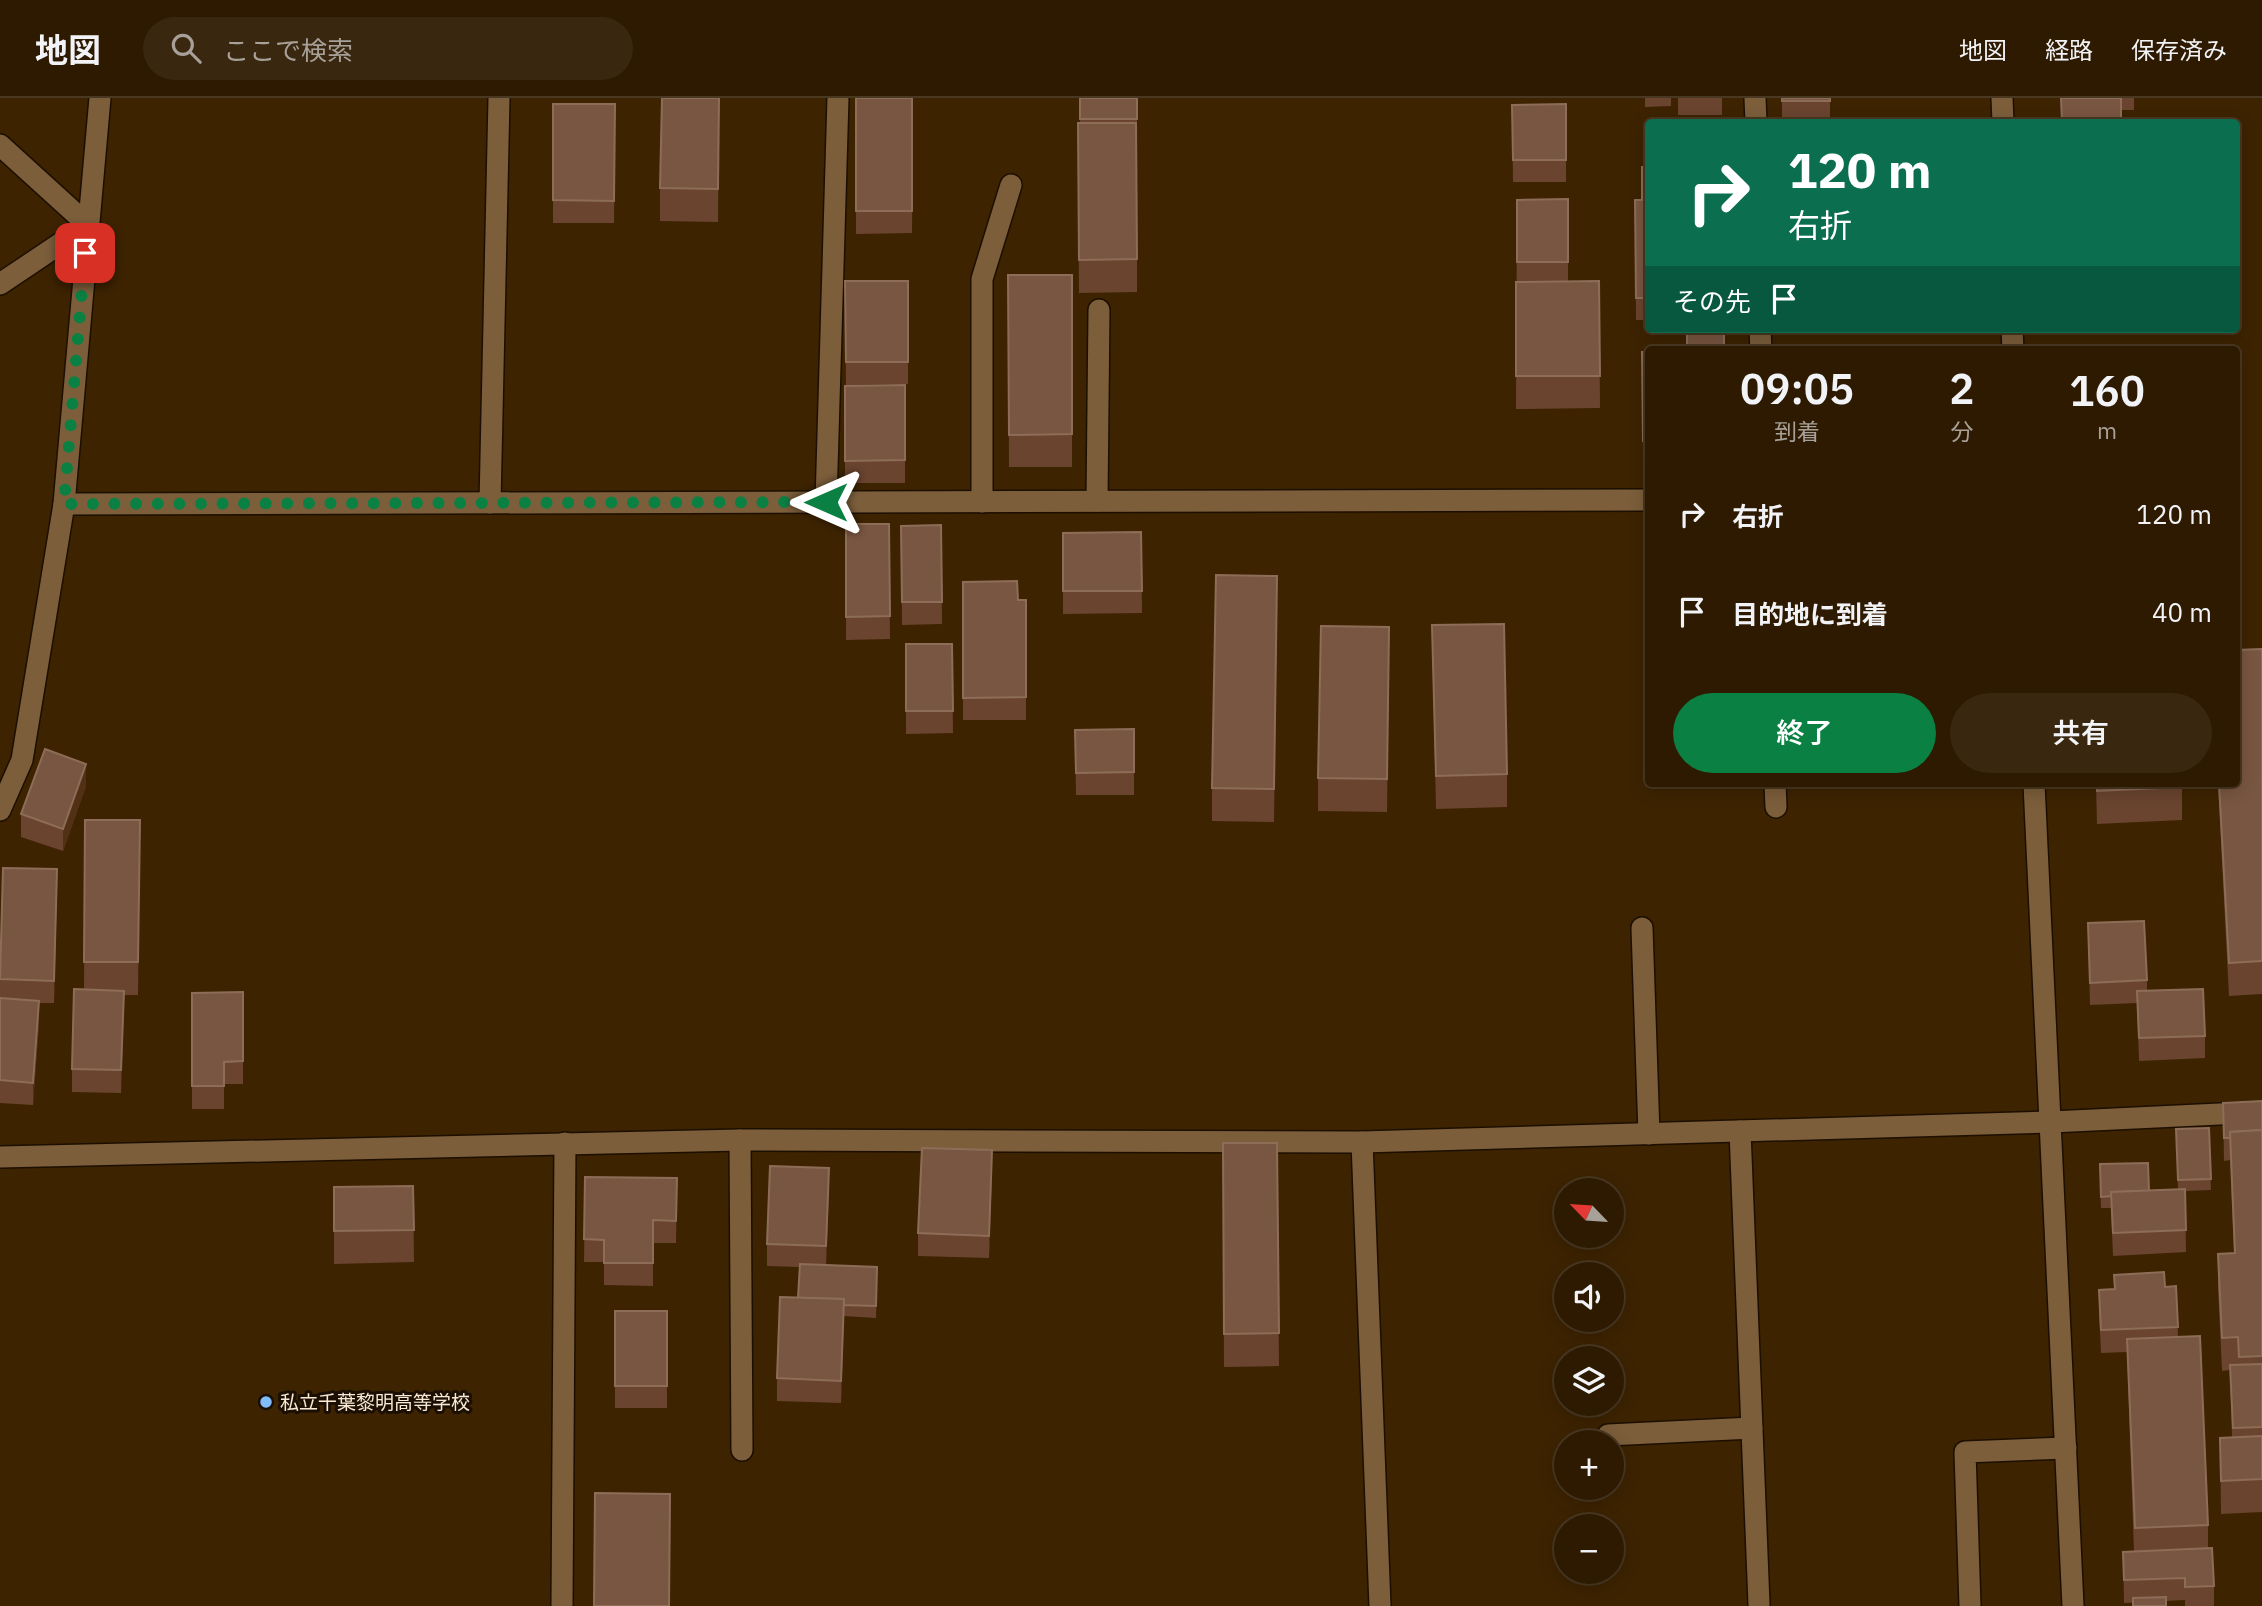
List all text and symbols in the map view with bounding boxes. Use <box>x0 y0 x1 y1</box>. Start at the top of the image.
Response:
search box <box>143 17 633 80</box>
text: 地図 <box>35 28 101 71</box>
icon: search <box>167 29 205 67</box>
text: ここで検索 <box>223 33 353 67</box>
text: 地図 <box>1959 34 2007 66</box>
text: 経路 <box>2045 34 2093 66</box>
text: 保存済み <box>2131 34 2227 66</box>
text: 120 m <box>1788 138 1932 201</box>
icon: right <box>1673 147 1764 238</box>
text: 右折 <box>1788 204 1852 246</box>
pin <box>55 223 115 283</box>
icon: arrive <box>66 234 104 272</box>
icon: arrive <box>1765 280 1803 318</box>
text: その先 <box>1673 284 1751 318</box>
text: 09:05 <box>1740 361 1854 416</box>
text: 2 <box>1949 361 1974 416</box>
text: 160 <box>2069 363 2145 418</box>
text: m <box>2097 415 2117 445</box>
text: 到着 <box>1774 416 1820 446</box>
text: 分 <box>1950 416 1973 446</box>
position arrow <box>789 465 863 539</box>
icon: right <box>1673 495 1711 533</box>
text: 120 m <box>2136 497 2212 531</box>
text: 右折 <box>1732 499 1784 533</box>
icon: arrive <box>1673 593 1711 631</box>
text: 40 m <box>2152 595 2212 629</box>
text: 目的地に到着 <box>1732 597 1888 631</box>
button: 終了 <box>1673 693 1936 773</box>
button: 共有 <box>1950 693 2212 773</box>
north arrow <box>1554 1178 1624 1248</box>
map controls <box>1554 1178 1624 1584</box>
button: sound <box>1554 1262 1624 1332</box>
button: layers <box>1554 1346 1624 1416</box>
place label: 私立千葉黎明高等学校 <box>280 1390 470 1414</box>
marker: 私立千葉黎明高等学校 <box>258 1394 274 1410</box>
button: + <box>1554 1430 1624 1500</box>
button: − <box>1554 1514 1624 1584</box>

